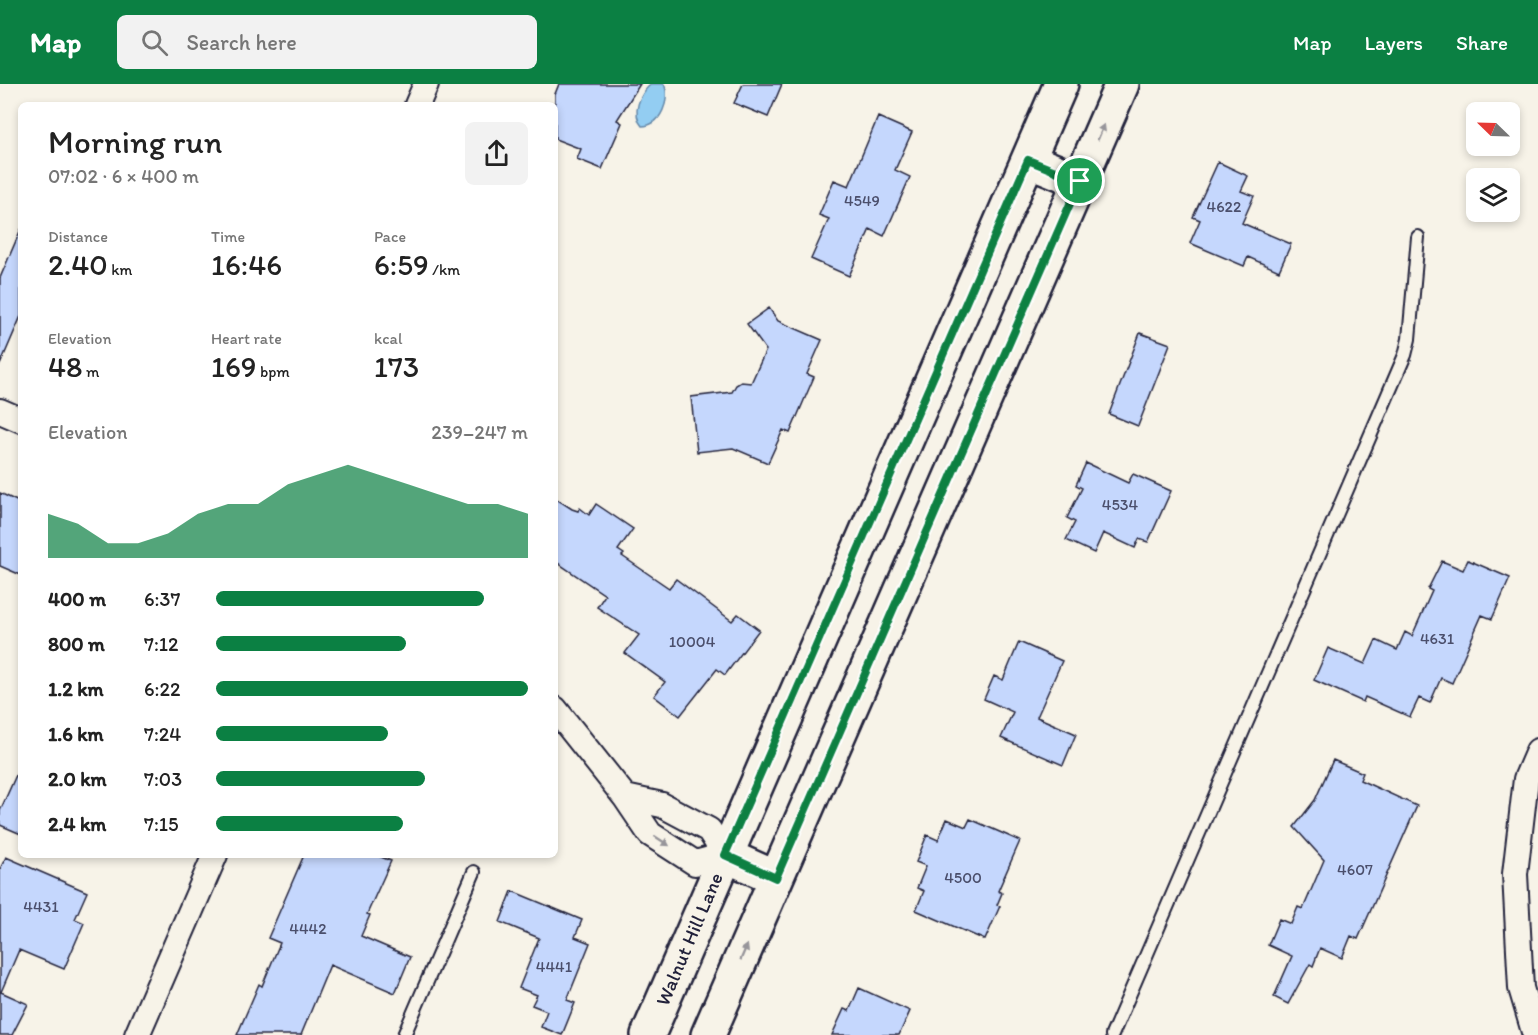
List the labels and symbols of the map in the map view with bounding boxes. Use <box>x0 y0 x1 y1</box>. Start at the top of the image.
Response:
north arrow <box>1466 102 1520 156</box>
one-way arrow <box>1096 122 1106 140</box>
pin <box>1054 155 1105 206</box>
house number: 4549 <box>844 191 880 210</box>
house number: 4622 <box>1207 197 1242 216</box>
house number: 4534 <box>1102 495 1139 514</box>
house number: 4631 <box>1420 629 1455 648</box>
house number: 10004 <box>669 632 716 651</box>
one-way arrow <box>653 836 670 847</box>
house number: 4607 <box>1337 860 1373 879</box>
house number: 4500 <box>944 868 982 887</box>
street label: Walnut Hill Lane <box>650 869 728 1009</box>
house number: 4431 <box>23 897 59 916</box>
house number: 4442 <box>289 919 327 938</box>
one-way arrow <box>740 943 749 961</box>
house number: 4441 <box>536 957 573 976</box>

